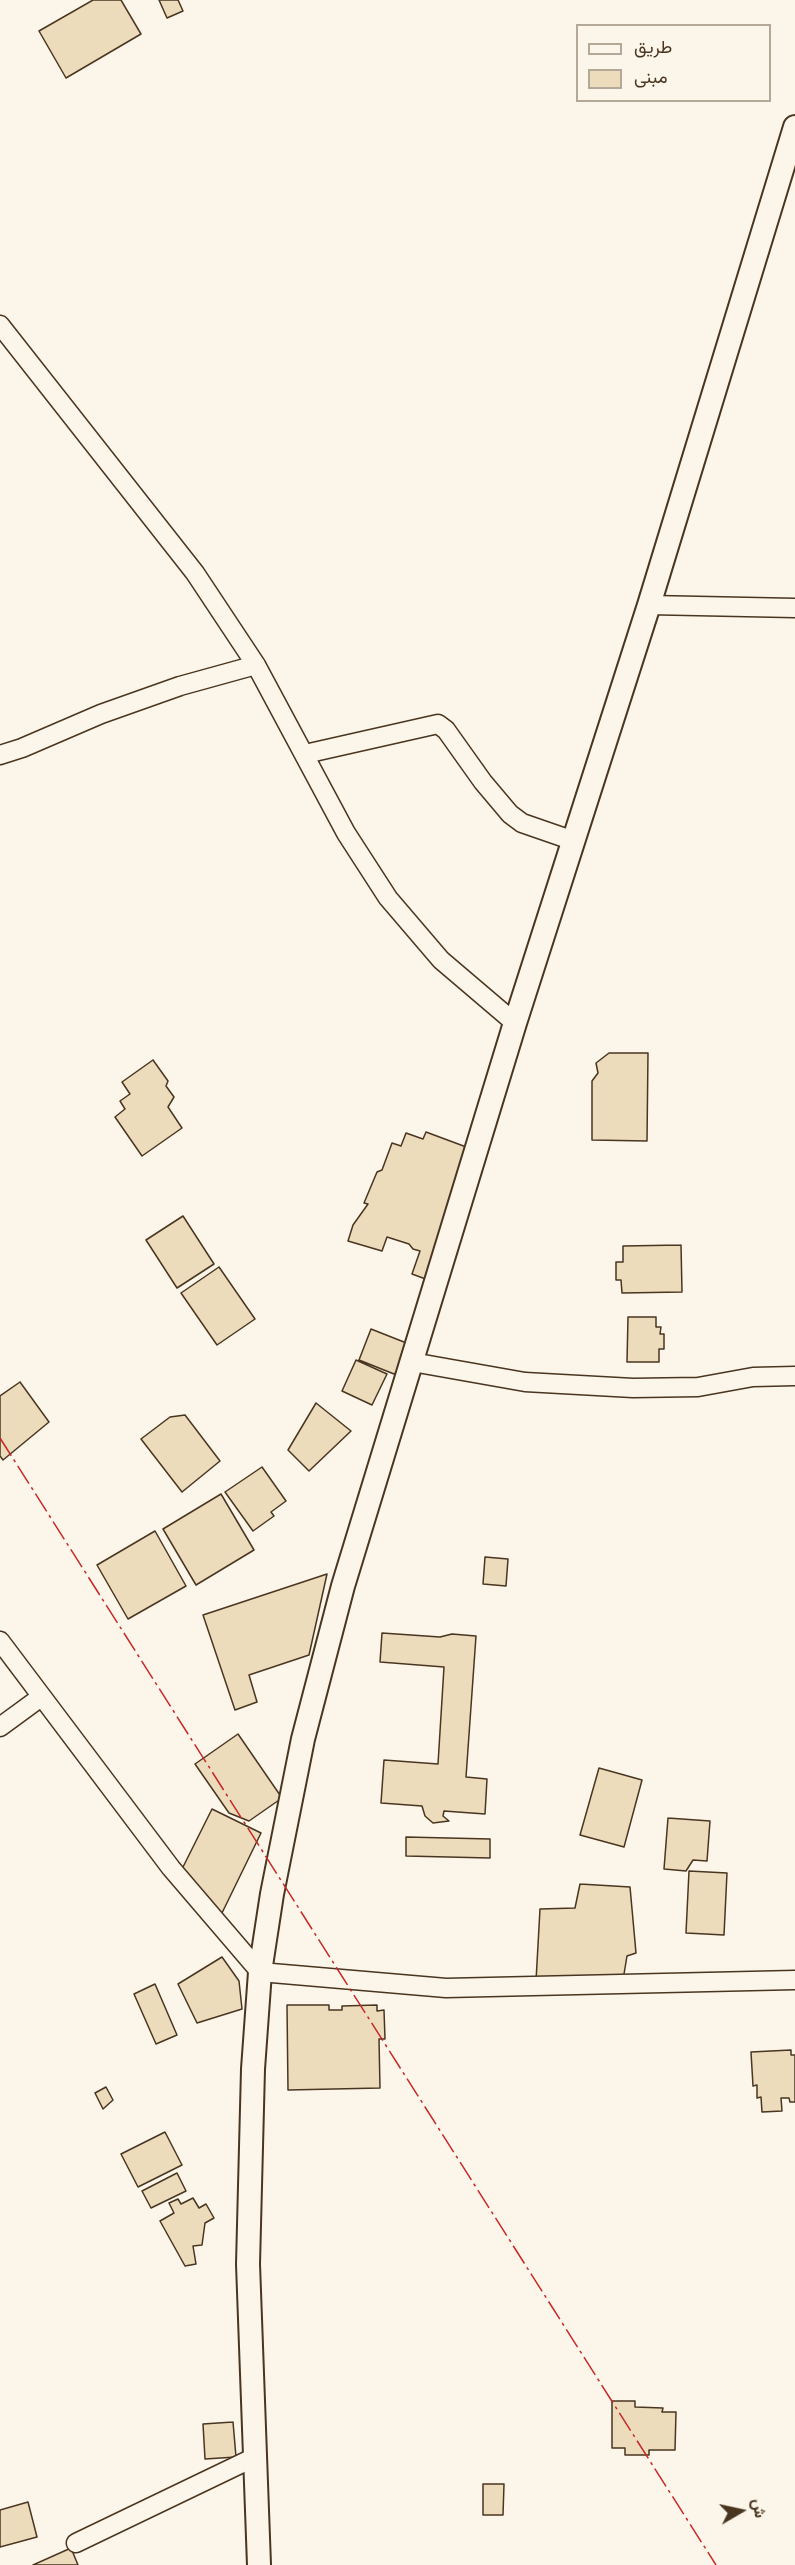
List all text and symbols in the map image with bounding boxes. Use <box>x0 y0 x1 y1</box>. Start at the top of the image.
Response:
legend <box>576 24 771 102</box>
text: طريق <box>634 36 672 58</box>
text: مبنى <box>634 66 668 88</box>
north arrow <box>711 2481 771 2541</box>
text: ش <box>748 2497 770 2519</box>

